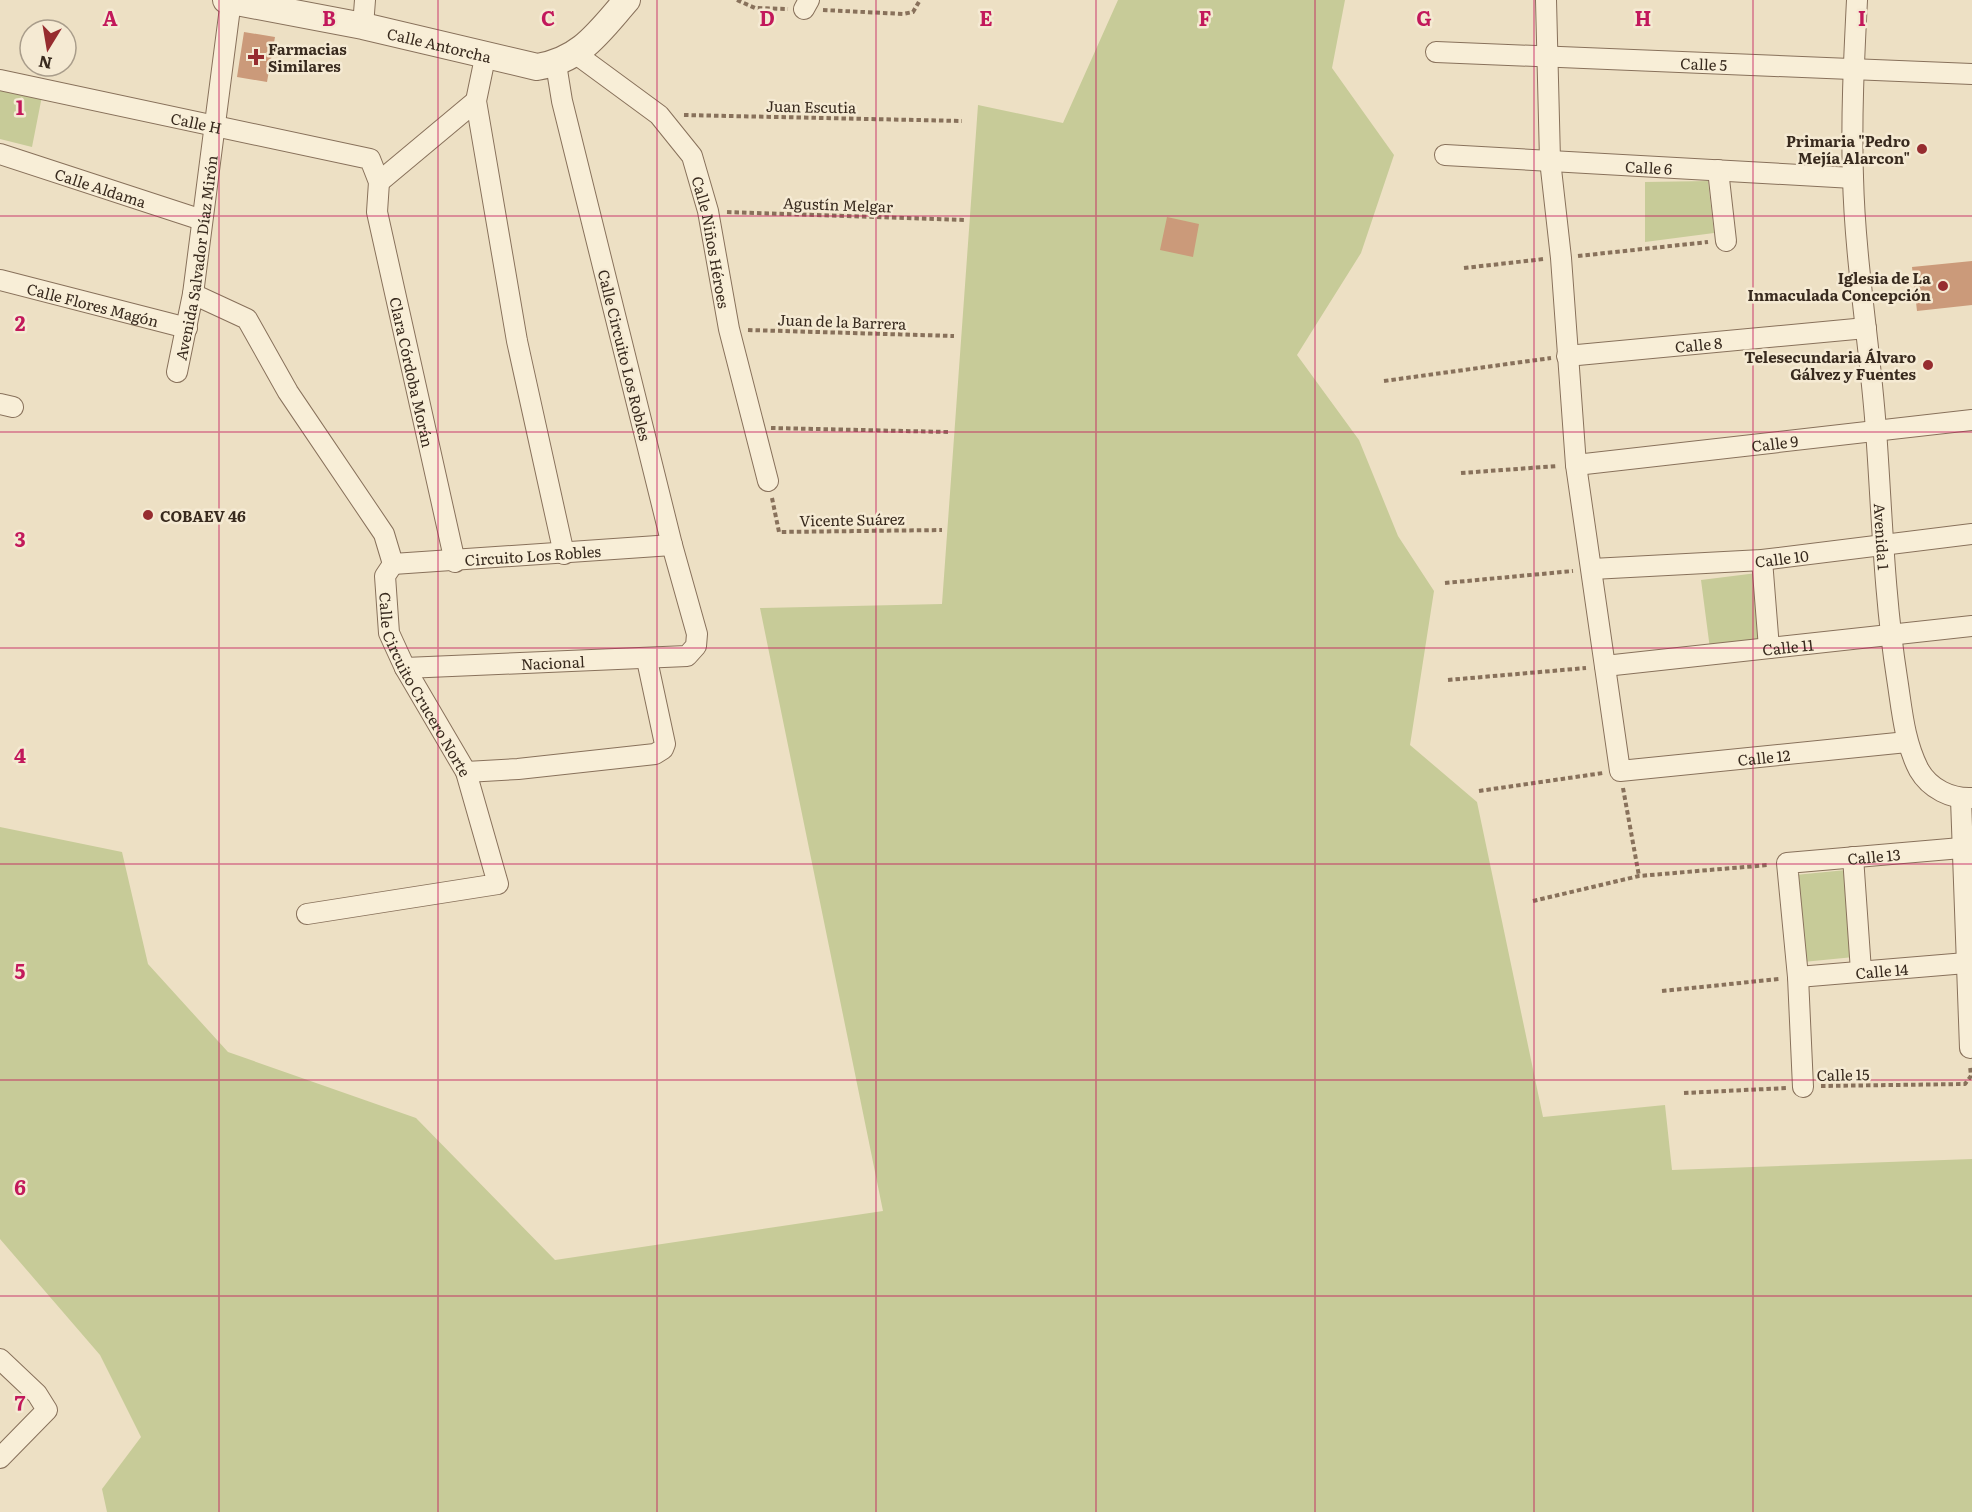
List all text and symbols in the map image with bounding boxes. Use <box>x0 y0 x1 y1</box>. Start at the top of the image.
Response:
text: A <box>102 2 118 32</box>
text: B <box>322 2 336 32</box>
text: C <box>541 2 555 32</box>
text: D <box>759 2 775 32</box>
text: E <box>979 2 993 32</box>
text: F <box>1199 2 1212 32</box>
text: G <box>1416 2 1432 32</box>
text: H <box>1635 2 1651 32</box>
text: I <box>1858 2 1866 32</box>
north arrow <box>18 18 78 78</box>
street label: Calle Antorcha <box>385 21 495 68</box>
place label: Farmacias Similares <box>268 37 347 77</box>
marker: Farmacias Similares <box>249 50 263 64</box>
text: N <box>36 51 54 77</box>
street label: Calle 5 <box>1680 51 1728 75</box>
text: 1 <box>16 91 24 121</box>
street label: Juan Escutia <box>766 94 857 118</box>
street label: Calle H <box>169 105 224 139</box>
place label: Primaria "Pedro Mejía Alarcon" <box>1786 129 1910 169</box>
marker: Primaria "Pedro Mejía Alarcon" <box>1915 142 1929 156</box>
street label: Avenida Salvador Díaz Mirón <box>168 154 222 362</box>
street label: Calle 6 <box>1624 154 1673 179</box>
street label: Calle Aldama <box>52 161 150 213</box>
street label: Calle Niños Héroes <box>687 173 737 310</box>
street label: Agustín Melgar <box>783 191 893 217</box>
place label: Iglesia de La Inmaculada Concepción <box>1747 266 1932 306</box>
street label: Calle Circuito Los Robles <box>593 267 657 443</box>
street label: Calle Flores Magón <box>25 276 162 332</box>
marker: Iglesia de La Inmaculada Concepción <box>1936 279 1950 293</box>
street label: Clara Córdoba Morán <box>385 295 441 449</box>
text: 2 <box>15 307 26 337</box>
street label: Juan de la Barrera <box>777 307 908 335</box>
street label: Calle 8 <box>1674 330 1723 357</box>
place label: Telesecundaria Álvaro Gálvez y Fuentes <box>1744 345 1916 385</box>
marker: Telesecundaria Álvaro Gálvez y Fuentes <box>1921 358 1935 372</box>
street label: Calle 9 <box>1750 428 1800 456</box>
street label: Avenida 1 <box>1869 502 1897 571</box>
place label: COBAEV 46 <box>160 504 246 527</box>
street label: Vicente Suárez <box>799 507 905 531</box>
marker: COBAEV 46 <box>141 508 155 522</box>
text: 3 <box>14 523 26 553</box>
street label: Circuito Los Robles <box>464 538 602 571</box>
street label: Calle 10 <box>1754 543 1810 572</box>
street label: Calle Circuito Crucero Norte <box>375 591 478 781</box>
street label: Calle 11 <box>1761 632 1815 660</box>
street label: Nacional <box>520 649 585 675</box>
text: 4 <box>14 739 26 769</box>
street label: Calle 12 <box>1736 742 1792 771</box>
street label: Calle 13 <box>1846 842 1902 869</box>
text: 5 <box>15 955 26 985</box>
street label: Calle 14 <box>1854 956 1909 984</box>
street label: Calle 15 <box>1816 1062 1870 1086</box>
text: 6 <box>14 1171 26 1201</box>
text: 7 <box>15 1387 26 1417</box>

